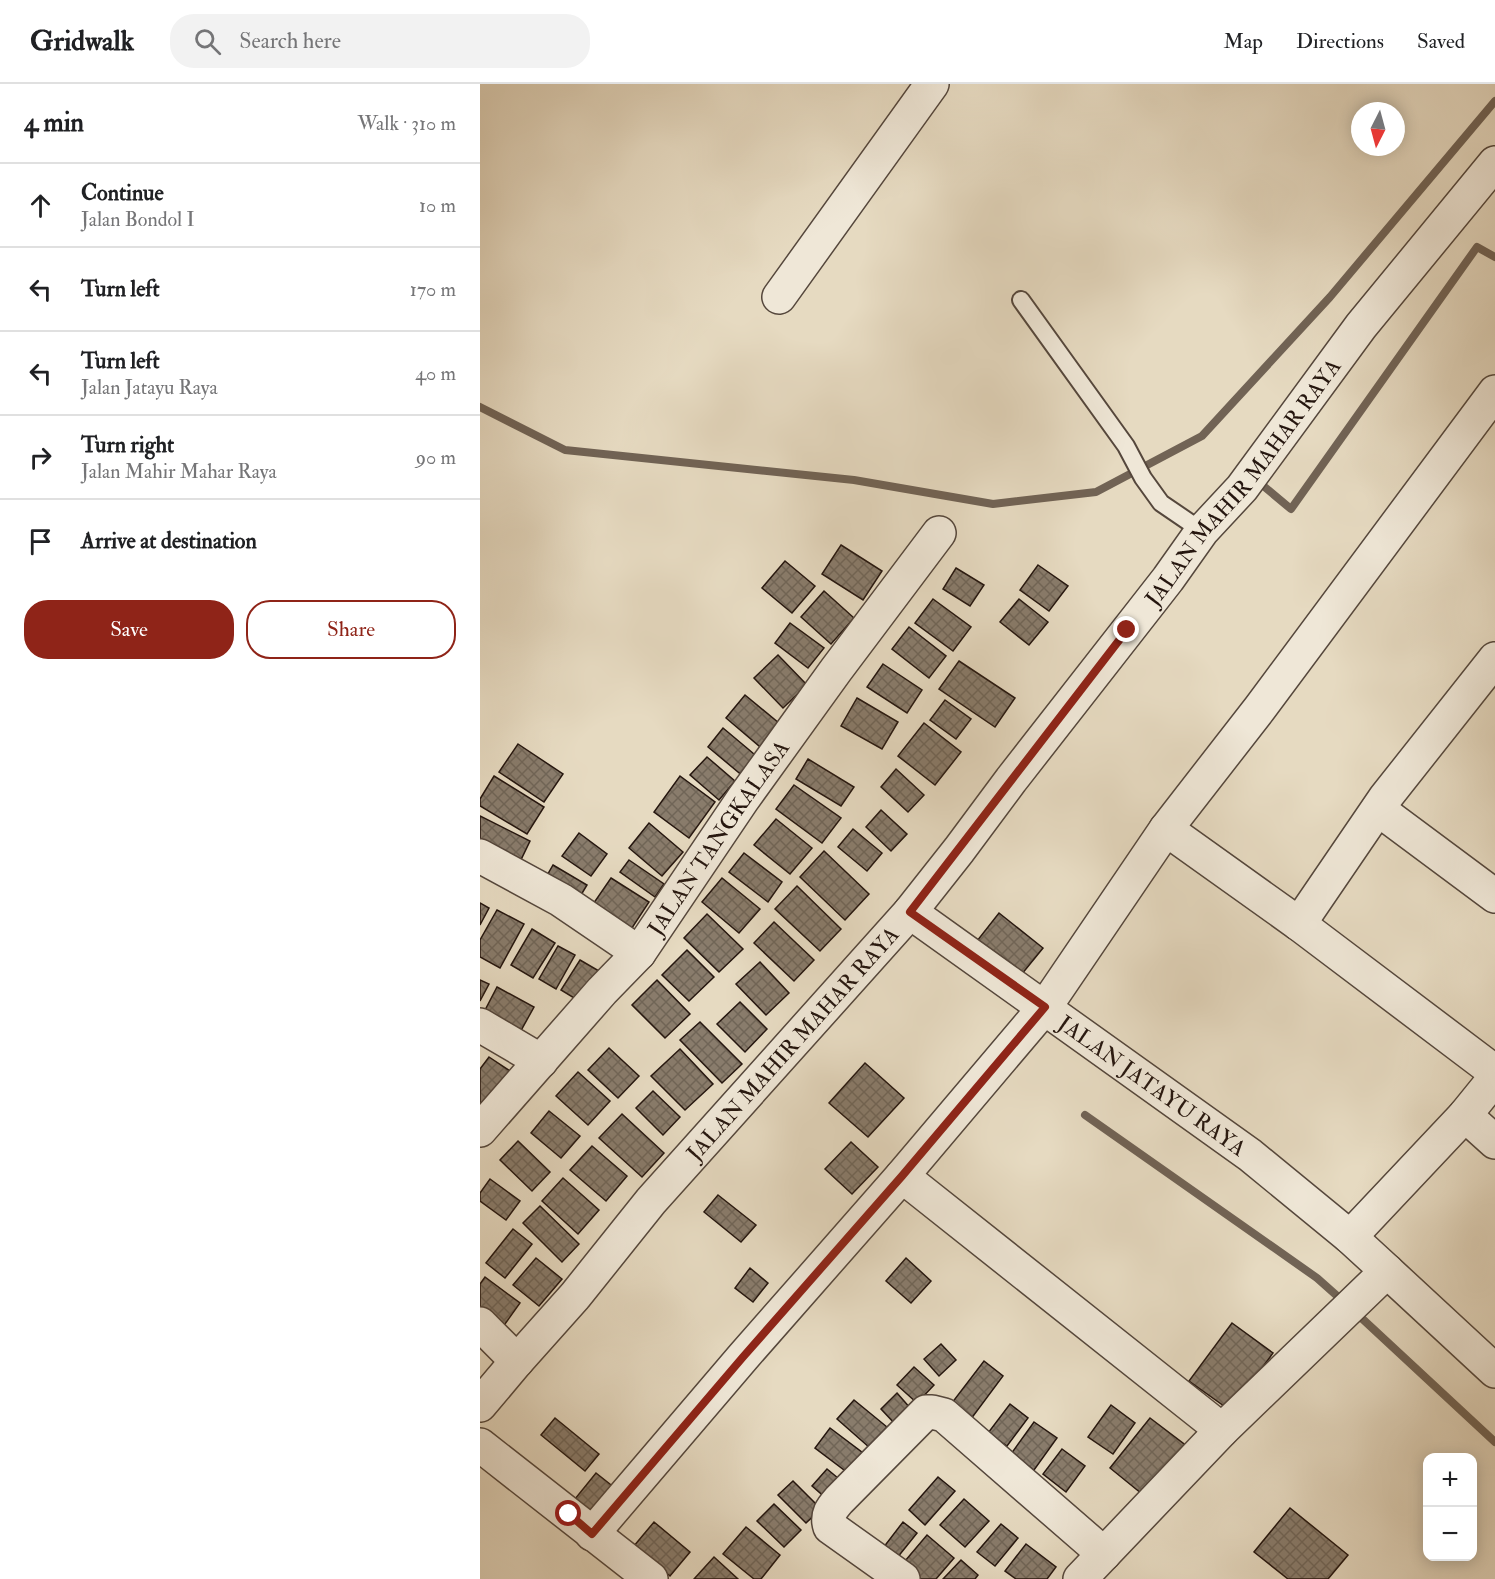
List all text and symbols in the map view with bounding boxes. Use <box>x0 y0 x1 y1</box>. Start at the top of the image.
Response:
search box <box>170 14 590 68</box>
text: Gridwalk <box>30 24 134 59</box>
icon: search <box>191 25 224 58</box>
text: Search here <box>239 27 341 55</box>
text: Map <box>1223 28 1263 55</box>
text: Directions <box>1296 28 1384 55</box>
text: Saved <box>1417 28 1465 55</box>
north arrow <box>1351 102 1405 156</box>
text: 4 min <box>24 107 84 139</box>
text: Walk · 310 m <box>357 111 456 136</box>
text: Continue <box>81 179 164 207</box>
icon: ahead <box>24 189 57 222</box>
text: 10 m <box>419 193 456 218</box>
text: Jalan Bondol I <box>81 207 195 232</box>
icon: left <box>24 273 57 306</box>
text: Turn left <box>81 275 160 303</box>
text: 170 m <box>410 277 456 302</box>
text: Turn left <box>81 347 160 375</box>
street label: JALAN MAHIR MAHAR RAYA <box>1139 353 1347 613</box>
icon: left <box>24 357 57 390</box>
text: 40 m <box>415 361 456 386</box>
text: Jalan Jatayu Raya <box>81 375 218 400</box>
text: Turn right <box>81 431 174 459</box>
icon: right <box>24 441 57 474</box>
text: 90 m <box>416 445 456 470</box>
text: Jalan Mahir Mahar Raya <box>81 459 277 484</box>
icon: arrive <box>24 525 57 558</box>
text: Arrive at destination <box>81 527 257 555</box>
button: Save <box>24 600 234 659</box>
button: Share <box>246 600 456 659</box>
route end <box>1113 616 1139 642</box>
street label: JALAN TANGKALASA <box>641 735 796 942</box>
street label: JALAN MAHIR MAHAR RAYA <box>680 921 905 1168</box>
street label: JALAN JATAYU RAYA <box>1052 1009 1251 1163</box>
map controls <box>1423 1453 1477 1561</box>
button: + <box>1423 1453 1477 1507</box>
route start <box>555 1500 581 1526</box>
button: − <box>1423 1507 1477 1561</box>

